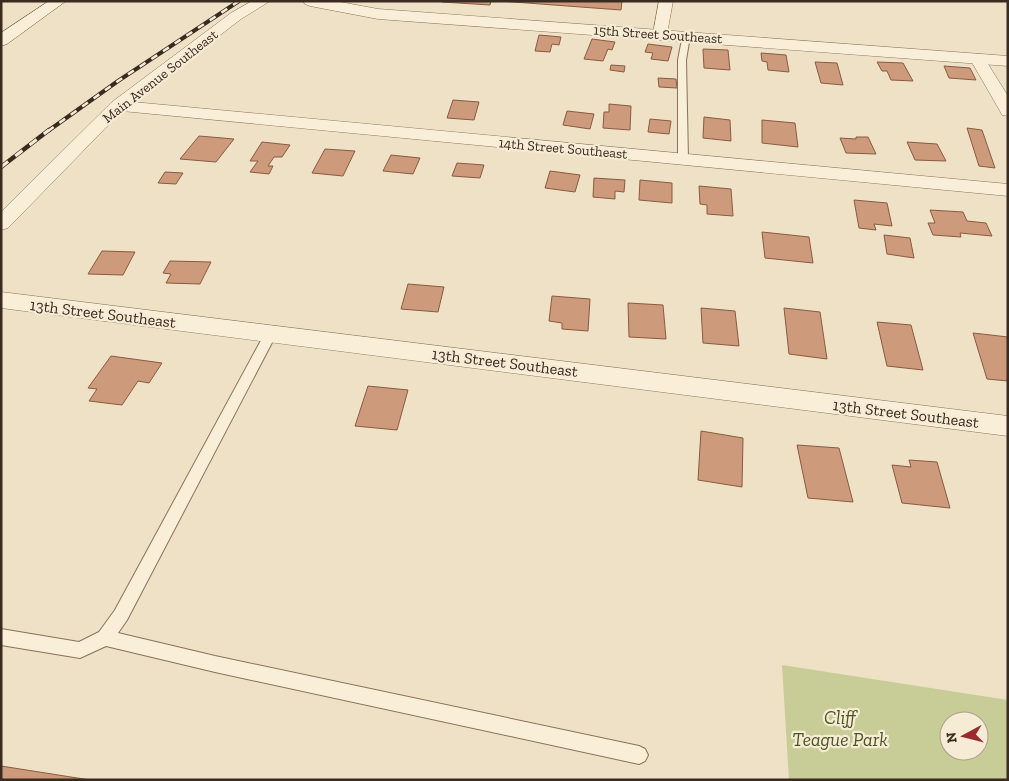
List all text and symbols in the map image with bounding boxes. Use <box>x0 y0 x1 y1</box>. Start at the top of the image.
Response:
street label: 15th Street Southeast <box>593 22 724 48</box>
street label: Main Avenue Southeast <box>99 26 222 127</box>
street label: 14th Street Southeast <box>498 134 629 163</box>
street label: 13th Street Southeast <box>29 295 177 332</box>
street label: 13th Street Southeast <box>431 344 579 381</box>
street label: 13th Street Southeast <box>832 395 980 432</box>
park label: Cliff Teague Park <box>792 706 888 751</box>
north arrow <box>939 711 989 761</box>
text: N <box>942 731 961 744</box>

